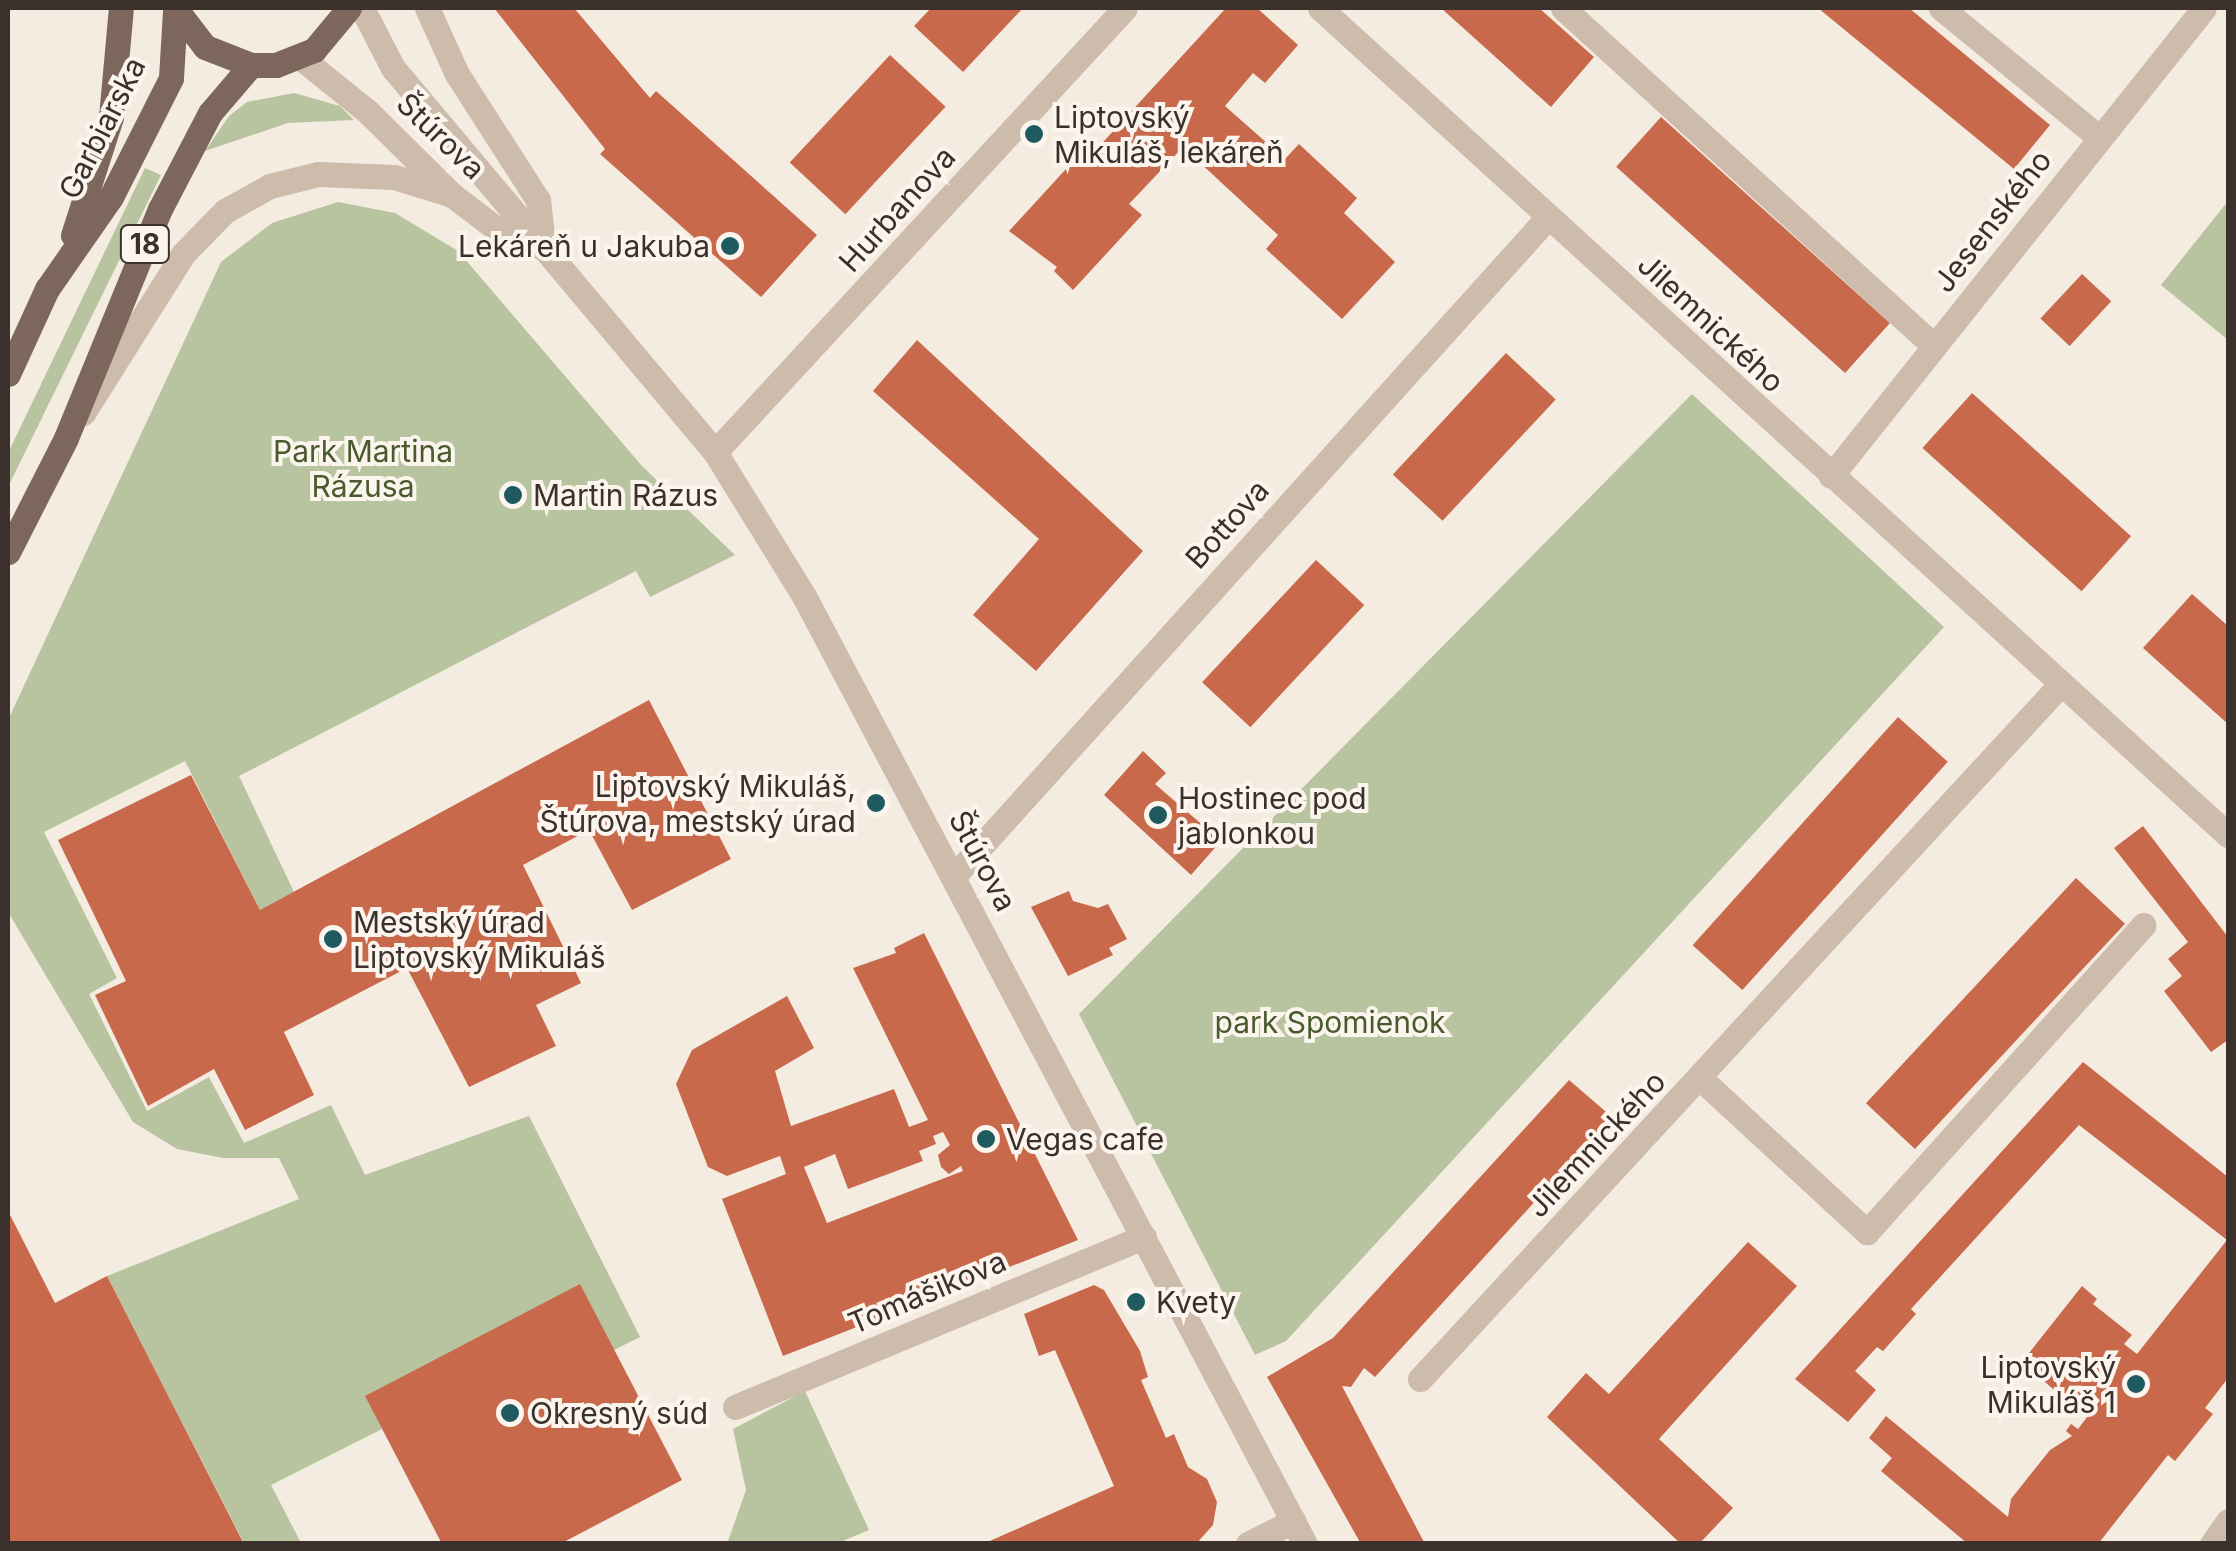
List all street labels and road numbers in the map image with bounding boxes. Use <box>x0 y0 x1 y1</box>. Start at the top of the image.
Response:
street label: Garbiarska <box>51 51 153 205</box>
street label: Štúrova <box>389 85 493 187</box>
street label: Hurbanova <box>831 139 963 279</box>
street label: Jesenského <box>1925 143 2059 299</box>
road number: 18 <box>118 221 172 267</box>
street label: Jilemnického <box>1631 246 1791 400</box>
street label: Bottova <box>1178 472 1276 576</box>
street label: Štúrova <box>942 805 1024 917</box>
street label: Jilemnického <box>1519 1064 1673 1224</box>
street label: Tomášikova <box>843 1243 1011 1341</box>

